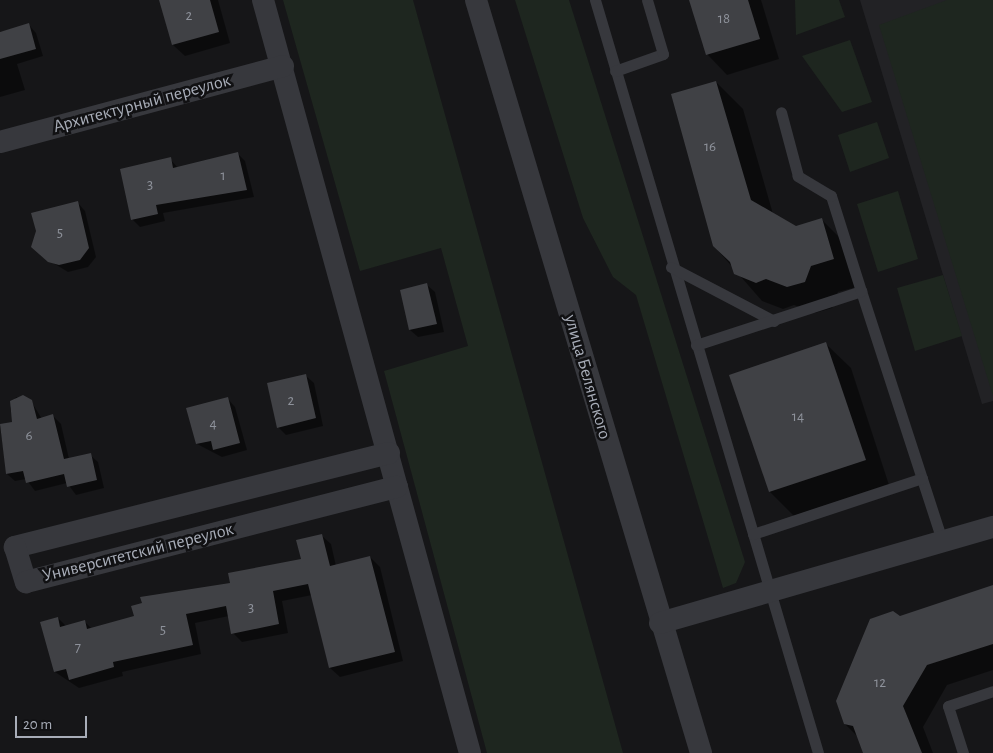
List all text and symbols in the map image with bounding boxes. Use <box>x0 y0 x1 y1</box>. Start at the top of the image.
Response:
house number: 2 <box>186 7 192 25</box>
house number: 18 <box>718 10 730 28</box>
street label: Архитектурный переулок <box>51 70 233 138</box>
house number: 16 <box>704 138 716 156</box>
house number: 1 <box>220 167 226 185</box>
house number: 3 <box>147 176 153 194</box>
house number: 5 <box>57 224 63 242</box>
street label: улица Белянского <box>559 312 615 442</box>
house number: 2 <box>288 392 294 410</box>
house number: 14 <box>792 408 804 426</box>
house number: 4 <box>209 415 217 433</box>
house number: 6 <box>25 427 33 445</box>
street label: Университетский переулок <box>40 519 236 587</box>
house number: 3 <box>248 599 254 617</box>
house number: 5 <box>160 621 166 639</box>
house number: 7 <box>75 639 81 657</box>
house number: 12 <box>874 674 886 692</box>
scale bar <box>18 706 90 738</box>
text: 20 m <box>23 717 52 732</box>

